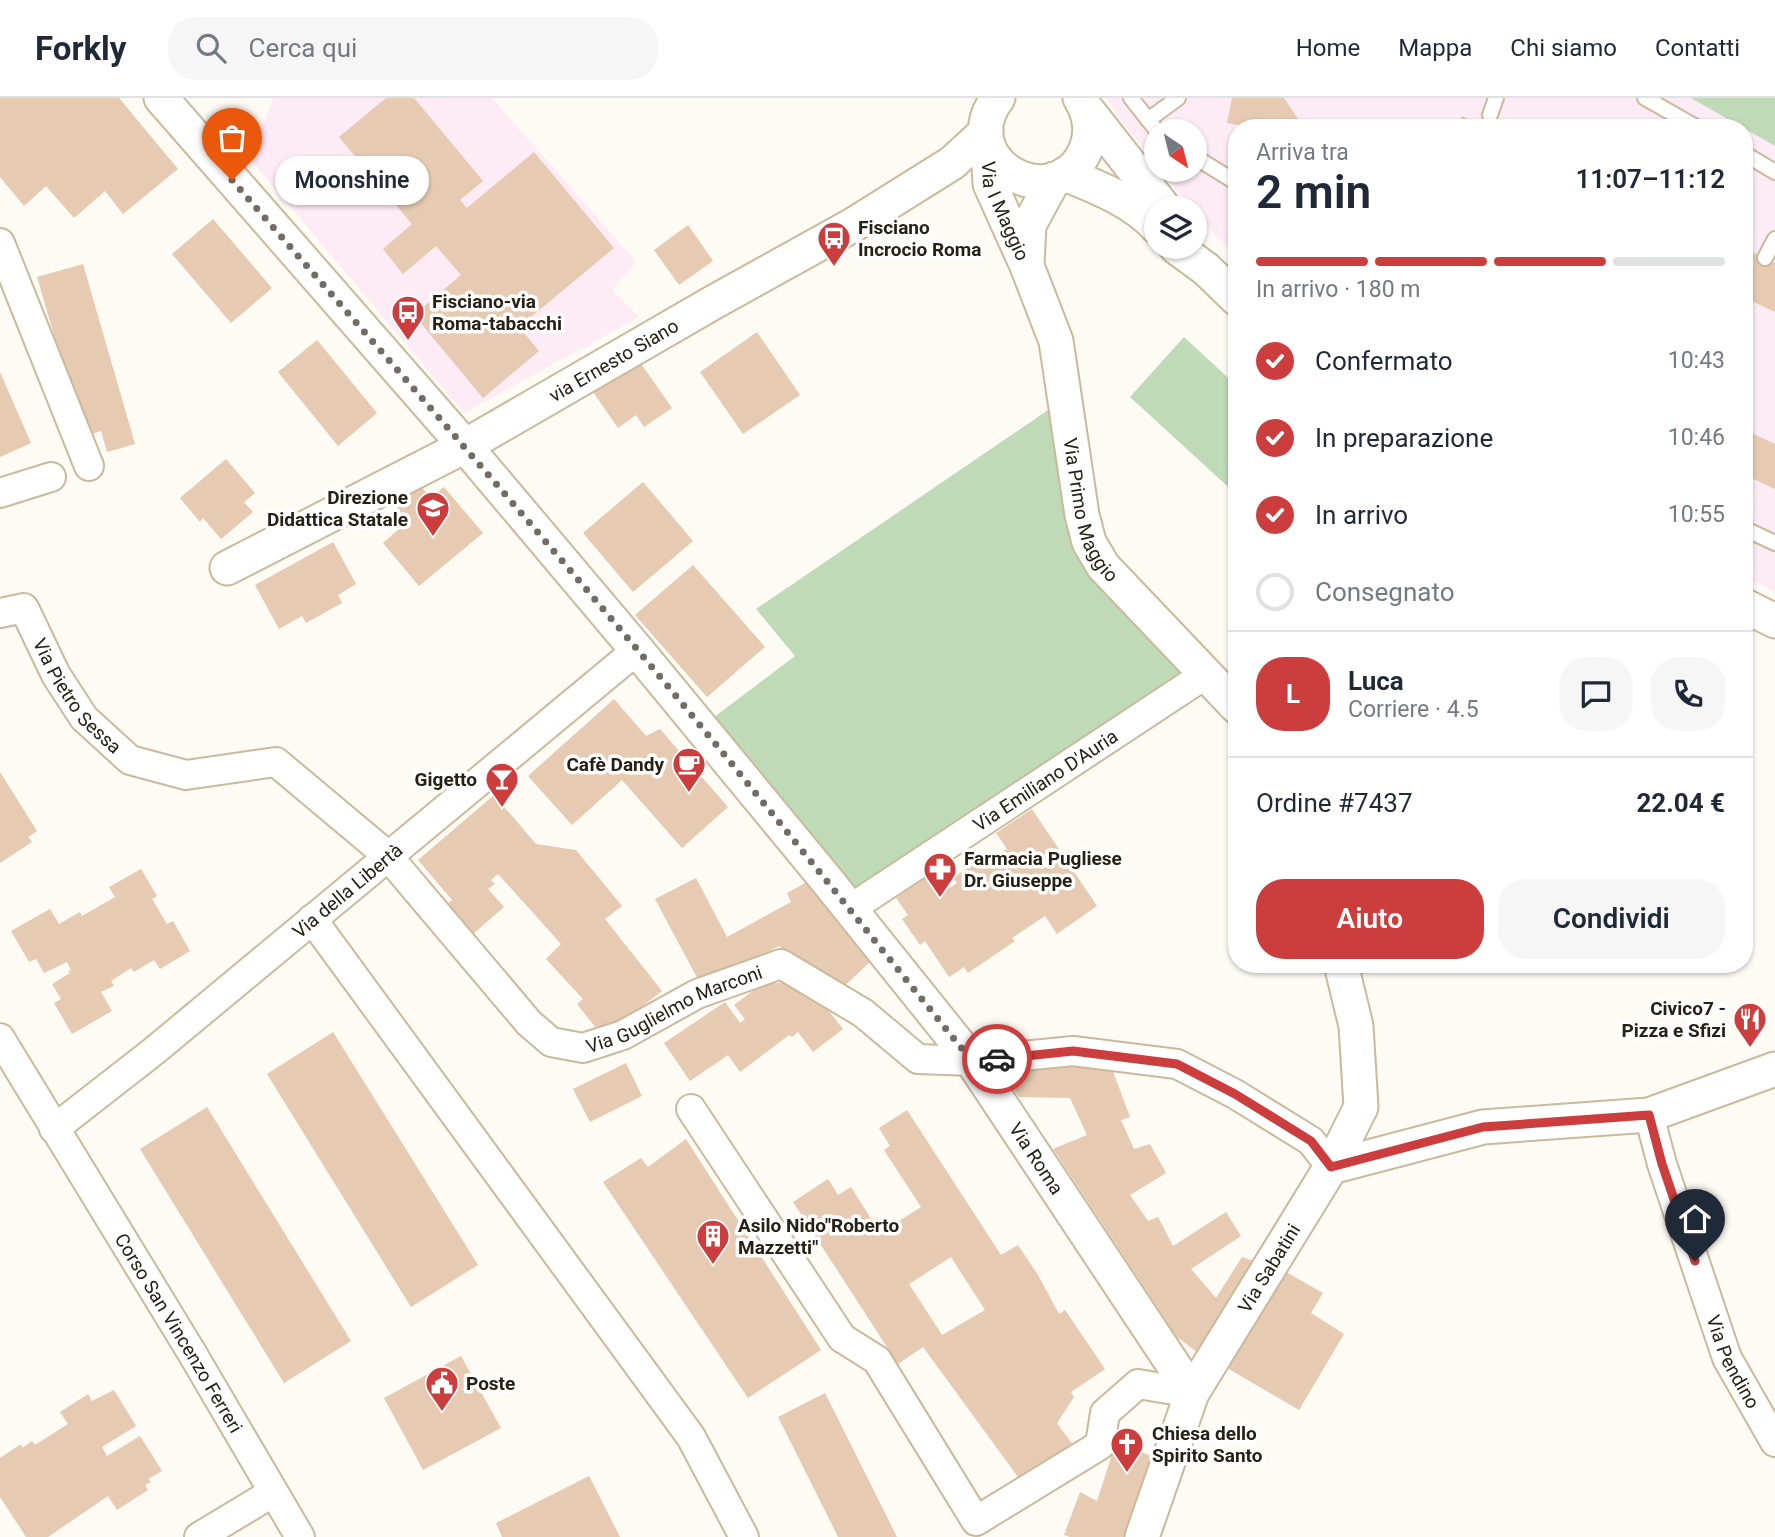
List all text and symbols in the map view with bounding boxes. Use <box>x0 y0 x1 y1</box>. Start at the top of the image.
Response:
search box <box>168 17 658 80</box>
text: Forkly <box>35 29 126 68</box>
icon: search <box>192 29 230 67</box>
text: Cerca qui <box>248 33 357 63</box>
text: Home <box>1296 34 1360 62</box>
text: Mappa <box>1398 34 1472 62</box>
text: Chi siamo <box>1510 34 1617 62</box>
text: Contatti <box>1655 34 1740 62</box>
pin <box>202 108 262 180</box>
icon: bag <box>213 119 251 157</box>
north arrow <box>1144 119 1208 182</box>
map controls <box>1144 119 1207 259</box>
text: Arriva tra <box>1256 139 1349 166</box>
callout: Moonshine <box>274 155 428 204</box>
street label: Via I Maggio <box>977 161 1034 264</box>
text: 11:07–11:12 <box>1575 164 1725 194</box>
text: 2 min <box>1256 165 1371 219</box>
text: Moonshine <box>295 167 409 194</box>
button: layers <box>1144 196 1207 259</box>
place label: Fisciano Incrocio Roma <box>858 216 981 261</box>
bus stop icon: Fisciano Incrocio Roma <box>815 219 853 268</box>
text: In arrivo · 180 m <box>1256 276 1421 303</box>
place label: Fisciano-via Roma-tabacchi <box>432 290 562 335</box>
bus stop icon: Fisciano-via Roma-tabacchi <box>389 293 427 342</box>
street label: via Ernesto Siano <box>545 314 682 407</box>
icon: check <box>1256 342 1294 380</box>
text: Confermato <box>1315 346 1452 376</box>
text: 10:43 <box>1668 347 1725 374</box>
icon: check <box>1256 419 1294 457</box>
text: In preparazione <box>1315 423 1493 453</box>
text: 10:46 <box>1668 424 1725 451</box>
street label: Via Primo Maggio <box>1059 436 1123 587</box>
place label: Direzione Didattica Statale <box>267 486 408 531</box>
school or university icon: Direzione Didattica Statale <box>414 489 452 538</box>
icon: check <box>1256 496 1294 534</box>
text: In arrivo <box>1315 500 1408 530</box>
text: 10:55 <box>1668 501 1725 528</box>
text: Consegnato <box>1315 577 1455 607</box>
street label: Via Pietro Sessa <box>29 634 126 758</box>
button: chat <box>1559 657 1633 731</box>
button: phone <box>1651 657 1725 731</box>
text: Luca <box>1348 666 1404 696</box>
text: L <box>1286 679 1300 709</box>
text: Corriere · 4.5 <box>1348 696 1479 723</box>
street label: Via Emiliano D'Auria <box>969 724 1122 836</box>
cafe icon: Cafè Dandy <box>670 745 708 794</box>
place label: Cafè Dandy <box>566 753 664 776</box>
bar icon: Gigetto <box>483 760 521 809</box>
place label: Gigetto <box>415 768 477 791</box>
text: Ordine #7437 <box>1256 788 1413 818</box>
text: 22.04 € <box>1636 788 1725 818</box>
street label: Via della Libertà <box>288 838 407 943</box>
place label: Farmacia Pugliese Dr. Giuseppe <box>964 847 1122 892</box>
pharmacy icon: Farmacia Pugliese Dr. Giuseppe <box>921 850 959 899</box>
button: Aiuto <box>1256 879 1484 959</box>
button: Condividi <box>1498 879 1725 959</box>
street label: Via Guglielmo Marconi <box>583 960 765 1058</box>
place label: Civico7 - Pizza e Sfizi <box>1622 997 1726 1042</box>
restaurant icon: Civico7 - Pizza e Sfizi <box>1731 1000 1769 1049</box>
courier <box>962 1024 1032 1094</box>
icon: car <box>978 1040 1016 1078</box>
street label: Via Roma <box>1004 1118 1069 1199</box>
pin <box>1665 1189 1725 1261</box>
icon: home <box>1676 1200 1714 1238</box>
place label: Asilo Nido"Roberto Mazzetti" <box>738 1214 899 1259</box>
building icon: Asilo Nido"Roberto Mazzetti" <box>694 1217 732 1266</box>
street label: Via Sabatini <box>1233 1219 1305 1317</box>
street label: Corso San Vincenzo Ferreri <box>110 1229 248 1437</box>
street label: Via Pendino <box>1702 1312 1765 1412</box>
public building icon: Poste <box>423 1364 461 1413</box>
place label: Poste <box>466 1372 515 1395</box>
place label: Chiesa dello Spirito Santo <box>1152 1422 1263 1467</box>
church icon: Chiesa dello Spirito Santo <box>1108 1425 1146 1474</box>

